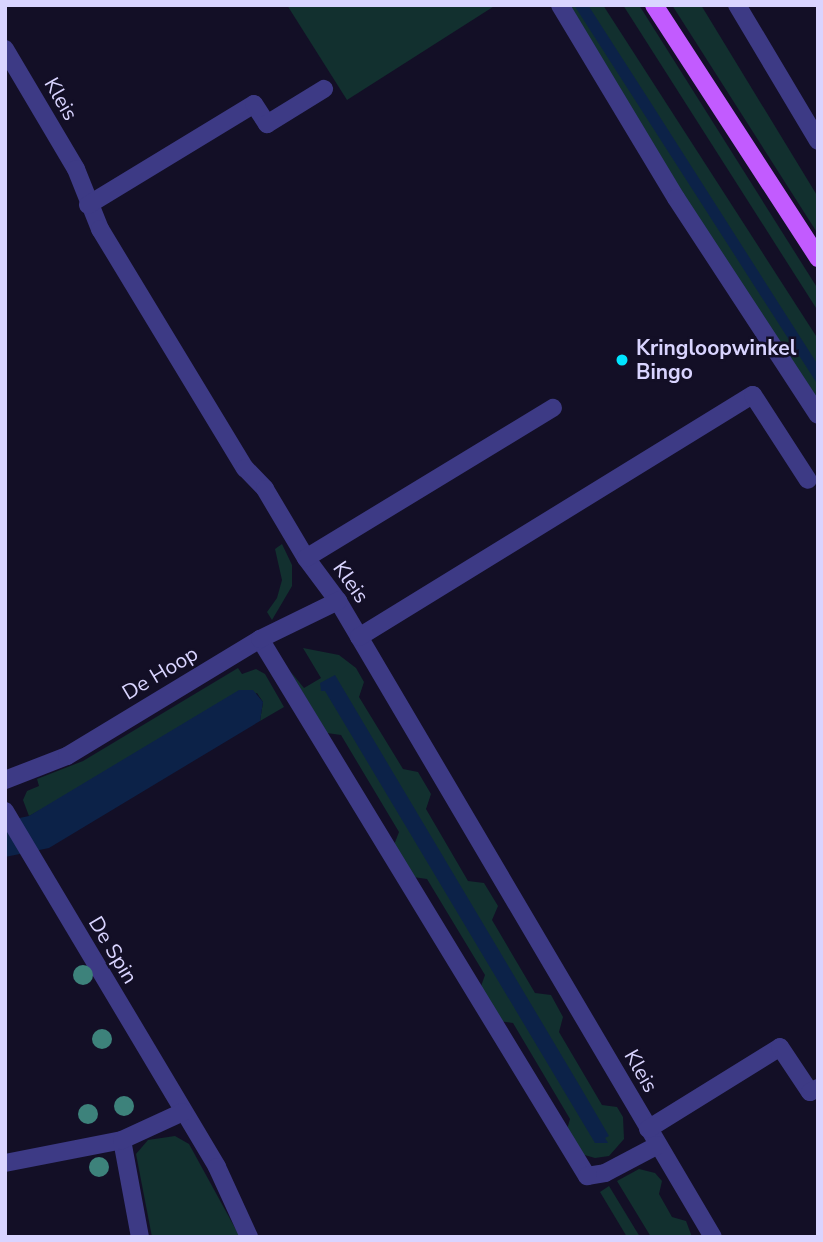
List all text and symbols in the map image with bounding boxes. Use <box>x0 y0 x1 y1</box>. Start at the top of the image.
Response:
street label: Kleis <box>39 73 83 125</box>
place label: Kringloopwinkel Bingo <box>636 335 796 385</box>
marker: Kringloopwinkel Bingo <box>614 352 630 368</box>
street label: Kleis <box>328 556 374 608</box>
street label: De Hoop <box>118 641 202 705</box>
street label: De Spin <box>83 912 143 988</box>
street label: Kleis <box>619 1045 663 1097</box>

